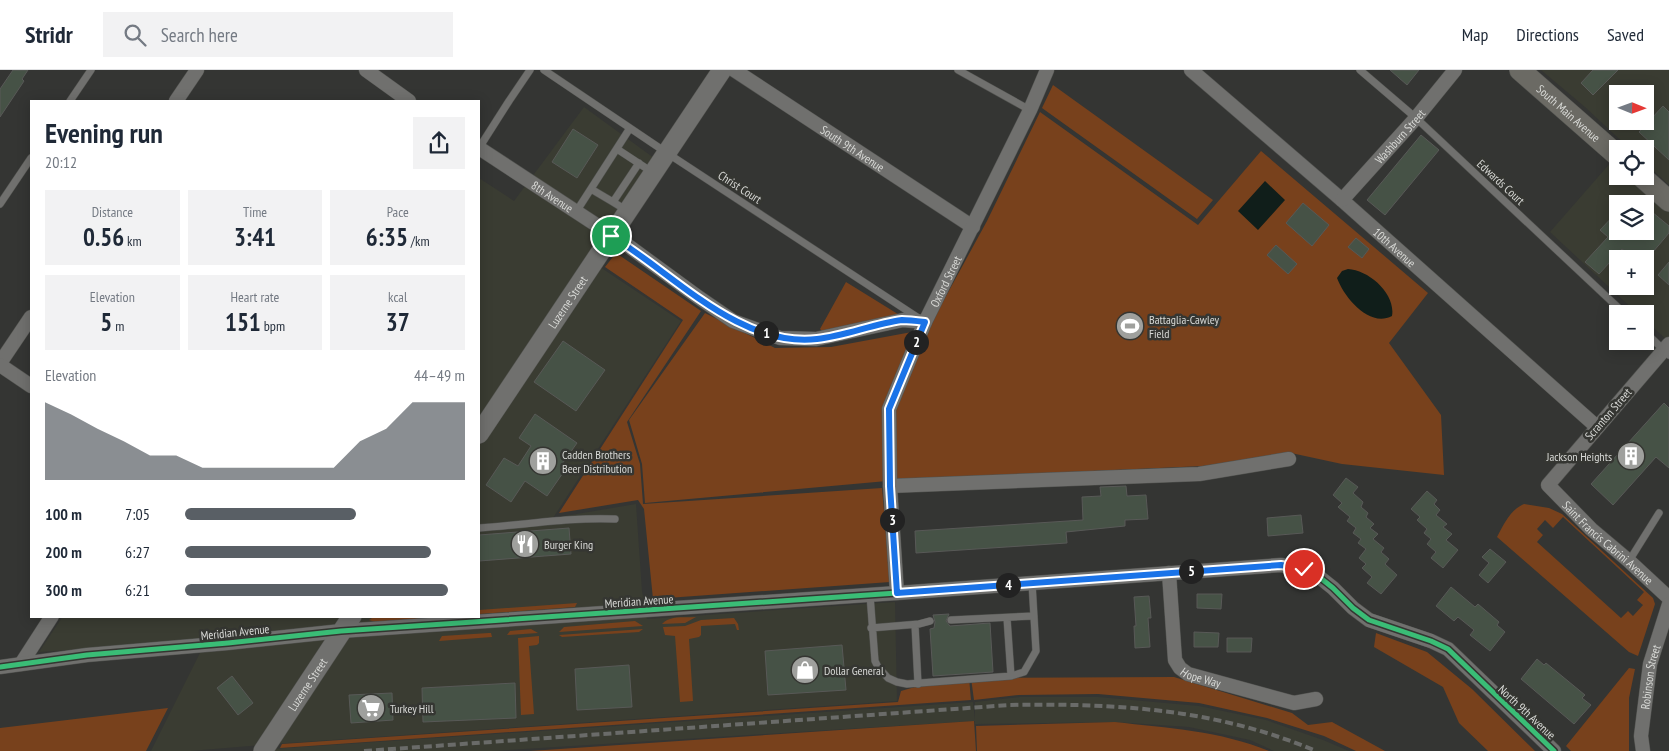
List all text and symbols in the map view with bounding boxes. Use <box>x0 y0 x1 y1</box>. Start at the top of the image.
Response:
search box <box>103 12 453 57</box>
text: Stridr <box>25 19 73 50</box>
icon: search <box>121 21 149 49</box>
text: Search here <box>161 23 238 47</box>
text: Map <box>1462 23 1488 46</box>
text: Directions <box>1516 23 1579 46</box>
text: Saved <box>1607 23 1644 46</box>
street label: South Main Avenue <box>1534 81 1604 145</box>
north arrow <box>1609 85 1654 130</box>
map controls <box>1609 85 1654 350</box>
street label: Washburn Street <box>1371 105 1428 167</box>
text: Evening run <box>45 114 163 151</box>
button: share <box>413 117 465 169</box>
street label: South 9th Avenue <box>818 122 887 174</box>
button: locate <box>1609 140 1654 185</box>
text: 20:12 <box>45 152 77 172</box>
street label: Edwards Court <box>1474 156 1528 208</box>
street label: Christ Court <box>715 167 765 207</box>
street label: 8th Avenue <box>529 177 576 215</box>
button: layers <box>1609 195 1654 240</box>
text: Distance <box>92 203 133 221</box>
text: Time <box>243 203 267 221</box>
text: Pace <box>387 203 409 221</box>
pin <box>590 215 632 257</box>
text: 0.56 <box>83 221 124 253</box>
text: 3:41 <box>234 221 276 253</box>
text: 6:35 <box>366 221 408 253</box>
icon: arrive <box>597 222 625 250</box>
street label: 10th Avenue <box>1370 224 1419 270</box>
text: km <box>124 232 142 250</box>
text: /km <box>408 232 430 250</box>
button: + <box>1609 250 1654 295</box>
street label: Oxford Street <box>926 252 965 309</box>
street label: Luzerne Street <box>544 272 591 331</box>
text: Elevation <box>90 288 135 306</box>
text: Heart rate <box>231 288 279 306</box>
text: kcal <box>388 288 407 306</box>
button: − <box>1609 305 1654 350</box>
text: 5 <box>100 306 112 338</box>
text: 151 <box>225 306 261 338</box>
text: 37 <box>386 306 410 338</box>
sports icon: Battaglia-Cawley Field <box>1115 311 1145 341</box>
place label: Battaglia-Cawley Field <box>1149 312 1219 341</box>
text: m <box>112 317 124 335</box>
text: bpm <box>261 317 285 335</box>
pin: 1 <box>754 320 778 346</box>
text: 1 <box>763 324 770 342</box>
pin: 2 <box>904 330 928 354</box>
text: 2 <box>913 333 920 351</box>
text: Elevation <box>45 365 96 385</box>
text: 44–49 m <box>414 365 465 385</box>
street label: Scranton Street <box>1581 384 1635 443</box>
building icon: Jackson Heights <box>1616 441 1646 471</box>
building icon: Cadden Brothers Beer Distribution <box>528 446 558 476</box>
place label: Cadden Brothers Beer Distribution <box>562 447 632 476</box>
place label: Jackson Heights <box>1546 449 1612 464</box>
street label: Saint Francis Cabrini Avenue <box>1560 497 1657 587</box>
text: 100 m <box>45 504 82 524</box>
text: 7:05 <box>125 504 150 524</box>
pin: 3 <box>880 508 904 532</box>
text: 3 <box>889 511 896 529</box>
restaurant icon: Burger King <box>510 529 540 559</box>
place label: Burger King <box>544 537 593 552</box>
text: 200 m <box>45 542 82 562</box>
text: 6:27 <box>125 542 150 562</box>
pin <box>1283 548 1325 590</box>
icon: check <box>1290 555 1318 583</box>
pin: 5 <box>1178 558 1204 584</box>
text: 5 <box>1188 562 1195 580</box>
pin: 4 <box>996 572 1020 598</box>
text: 4 <box>1005 576 1012 594</box>
text: 300 m <box>45 580 82 600</box>
text: 6:21 <box>125 580 150 600</box>
street label: Meridian Avenue <box>604 591 674 611</box>
street label: Meridian Avenue <box>200 621 270 643</box>
street label: Robinson Street <box>1637 642 1663 710</box>
street label: Luzerne Street <box>284 654 330 713</box>
shop icon: Dollar General <box>790 655 820 685</box>
place label: Dollar General <box>824 663 884 678</box>
street label: Hope Way <box>1178 664 1223 690</box>
street label: North 9th Avenue <box>1495 682 1559 742</box>
supermarket icon: Turkey Hill <box>356 693 386 723</box>
place label: Turkey Hill <box>390 701 434 716</box>

